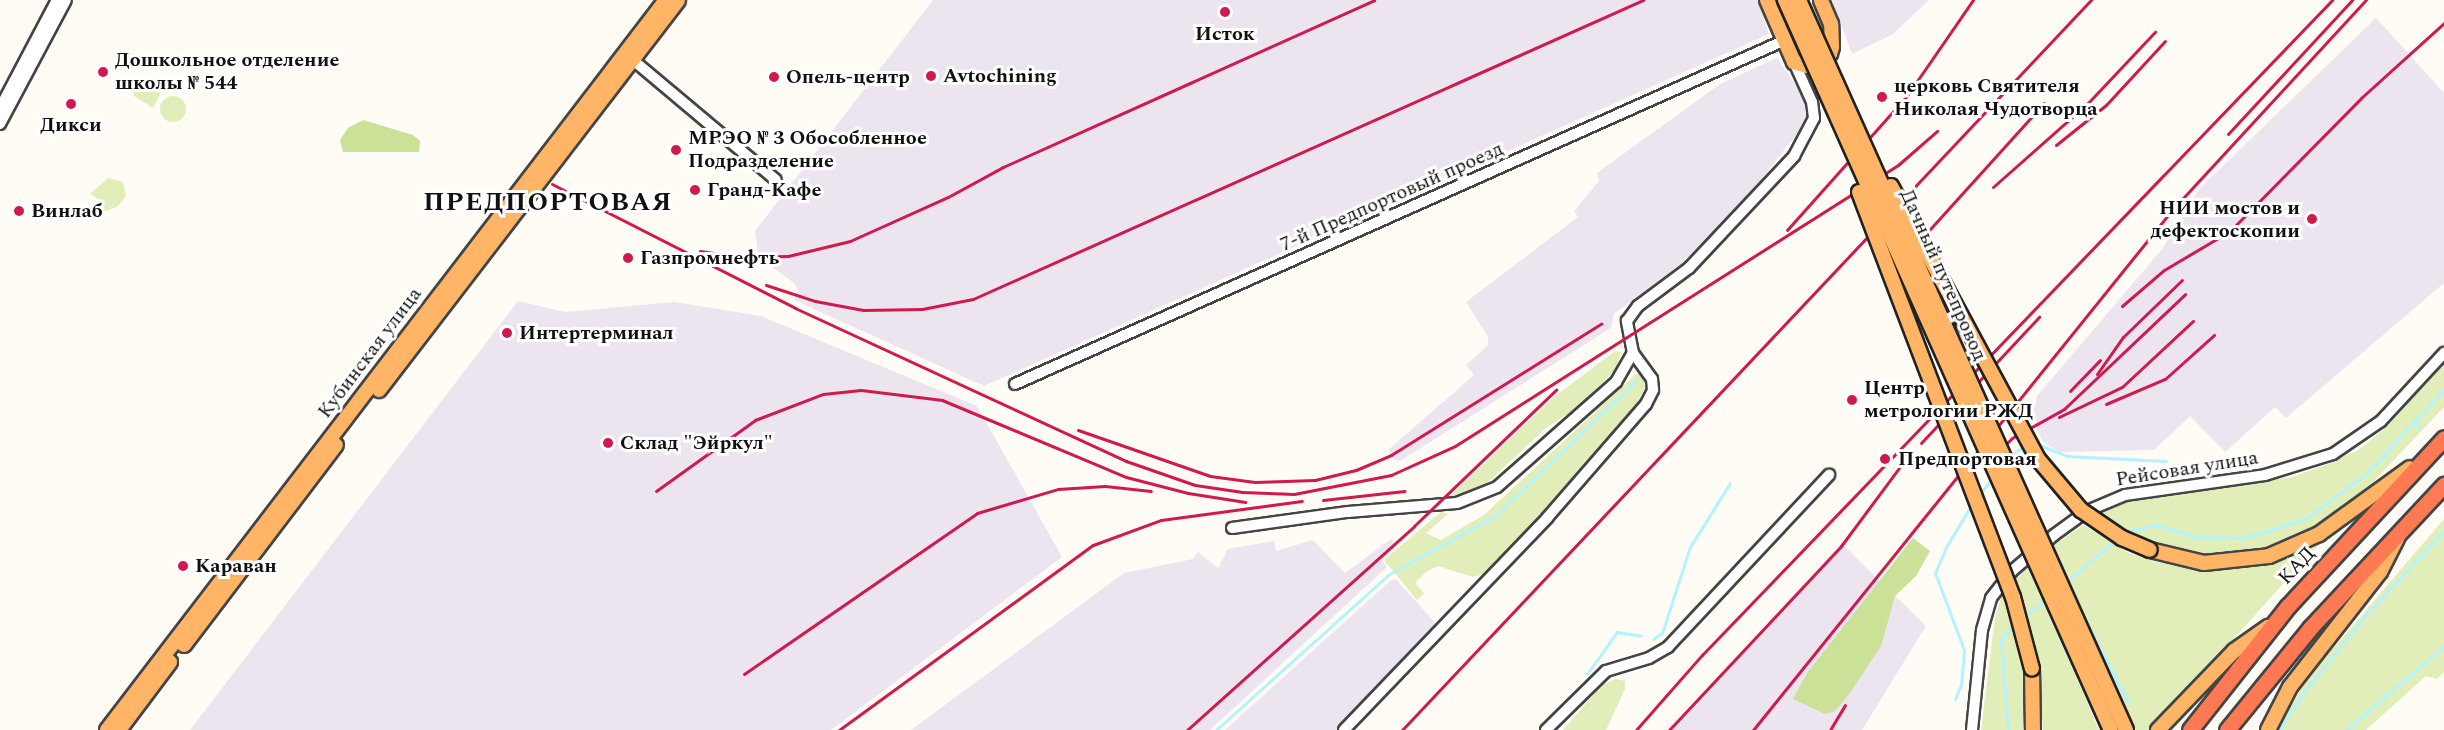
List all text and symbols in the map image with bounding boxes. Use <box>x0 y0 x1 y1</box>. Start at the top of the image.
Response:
marker: Исток <box>1218 5 1232 19</box>
place label: Исток <box>1195 22 1255 46</box>
place label: Дошкольное отделение школы № 544 <box>115 48 339 95</box>
place label: Avtochining <box>943 64 1057 88</box>
marker: Дошкольное отделение школы № 544 <box>96 65 110 79</box>
place label: Опель-центр <box>786 65 910 89</box>
marker: Avtochining <box>924 69 938 83</box>
marker: Опель-центр <box>767 70 781 84</box>
place label: церковь Святителя Николая Чудотворца <box>1894 74 2098 121</box>
marker: церковь Святителя Николая Чудотворца <box>1875 90 1889 104</box>
marker: Дикси <box>64 97 78 111</box>
place label: Дикси <box>40 113 102 137</box>
place label: МРЭО № 3 Обособленное Подразделение <box>688 126 927 173</box>
street label: 7-й Предпортовый проезд <box>1277 137 1507 257</box>
marker: МРЭО № 3 Обособленное Подразделение <box>669 143 683 157</box>
place label: Гранд-Кафе <box>707 178 821 202</box>
marker: Гранд-Кафе <box>688 183 702 197</box>
street label: Дачный путепровод <box>1894 186 1992 364</box>
district label: ПРЕДПОРТОВАЯ <box>423 187 673 219</box>
place label: НИИ мостов и дефектоскопии <box>2151 196 2300 243</box>
place label: Винлаб <box>31 199 103 223</box>
marker: Винлаб <box>12 204 26 218</box>
marker: НИИ мостов и дефектоскопии <box>2305 212 2319 226</box>
place label: Газпромнефть <box>640 246 779 270</box>
marker: Газпромнефть <box>621 251 635 265</box>
street label: Кубинская улица <box>313 283 427 423</box>
place label: Интертерминал <box>519 321 674 345</box>
marker: Интертерминал <box>500 326 514 340</box>
place label: Центр метрологии РЖД <box>1864 376 2033 423</box>
marker: Центр метрологии РЖД <box>1845 393 1859 407</box>
place label: Склад "Эйркул" <box>620 431 773 455</box>
marker: Склад "Эйркул" <box>601 436 615 450</box>
street label: Рейсовая улица <box>2114 446 2260 492</box>
place label: Предпортовая <box>1898 447 2037 471</box>
marker: Предпортовая <box>1876 450 1894 468</box>
street label: КАД <box>2273 542 2321 590</box>
place label: Караван <box>195 554 277 578</box>
marker: Караван <box>176 559 190 573</box>

